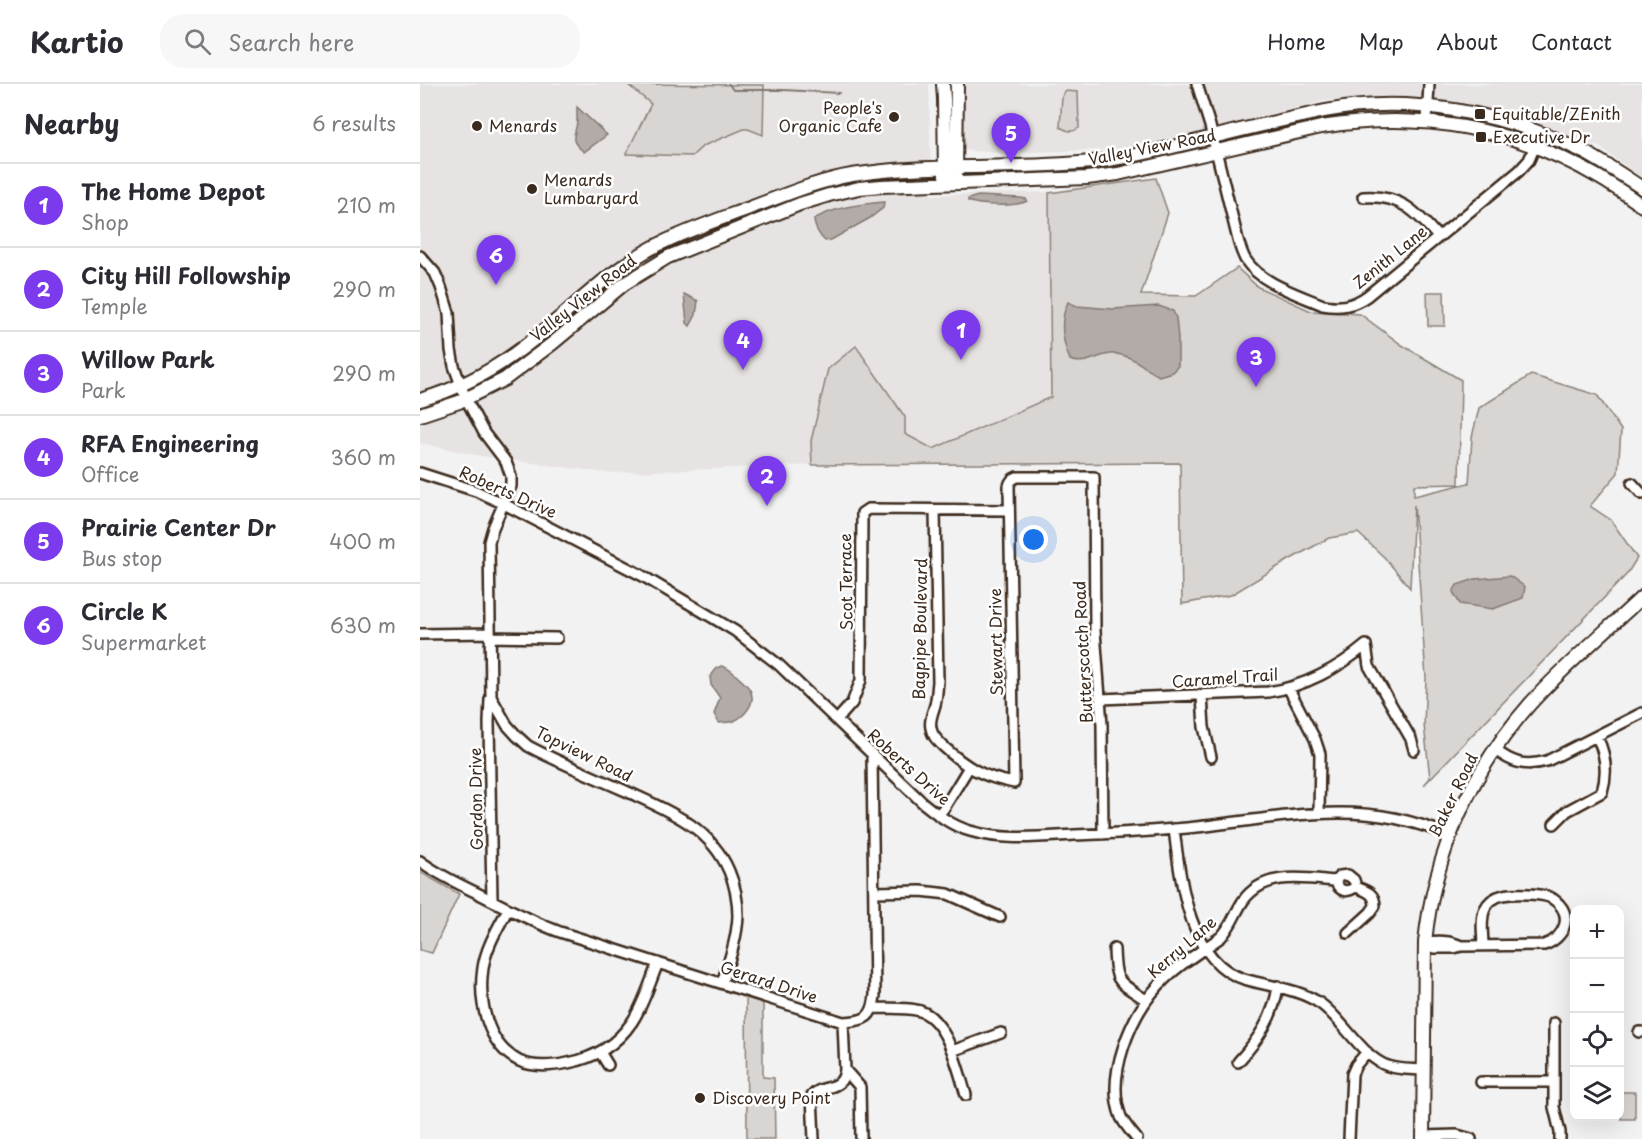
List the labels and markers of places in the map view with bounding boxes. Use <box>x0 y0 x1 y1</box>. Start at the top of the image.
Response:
place label: People's Organic Cafe <box>779 95 882 137</box>
place label: Equitable/ZEnith <box>1492 101 1621 125</box>
marker: Equitable/ZEnith <box>1473 107 1487 121</box>
marker: People's Organic Cafe <box>887 110 901 124</box>
place label: Menards <box>489 113 557 137</box>
pin: 5 <box>992 113 1030 163</box>
marker: Menards <box>470 119 484 133</box>
place label: Executive Dr <box>1493 124 1590 148</box>
marker: Executive Dr <box>1474 130 1488 144</box>
place label: Menards Lumbaryard <box>544 167 639 209</box>
marker: Menards Lumbaryard <box>525 182 539 196</box>
pin: 6 <box>476 236 516 285</box>
pin: 1 <box>942 310 980 360</box>
pin: 4 <box>724 320 762 370</box>
pin: 3 <box>1236 338 1276 387</box>
pin: 2 <box>748 456 786 506</box>
place label: Discovery Point <box>712 1085 831 1109</box>
marker: Discovery Point <box>693 1091 707 1105</box>

